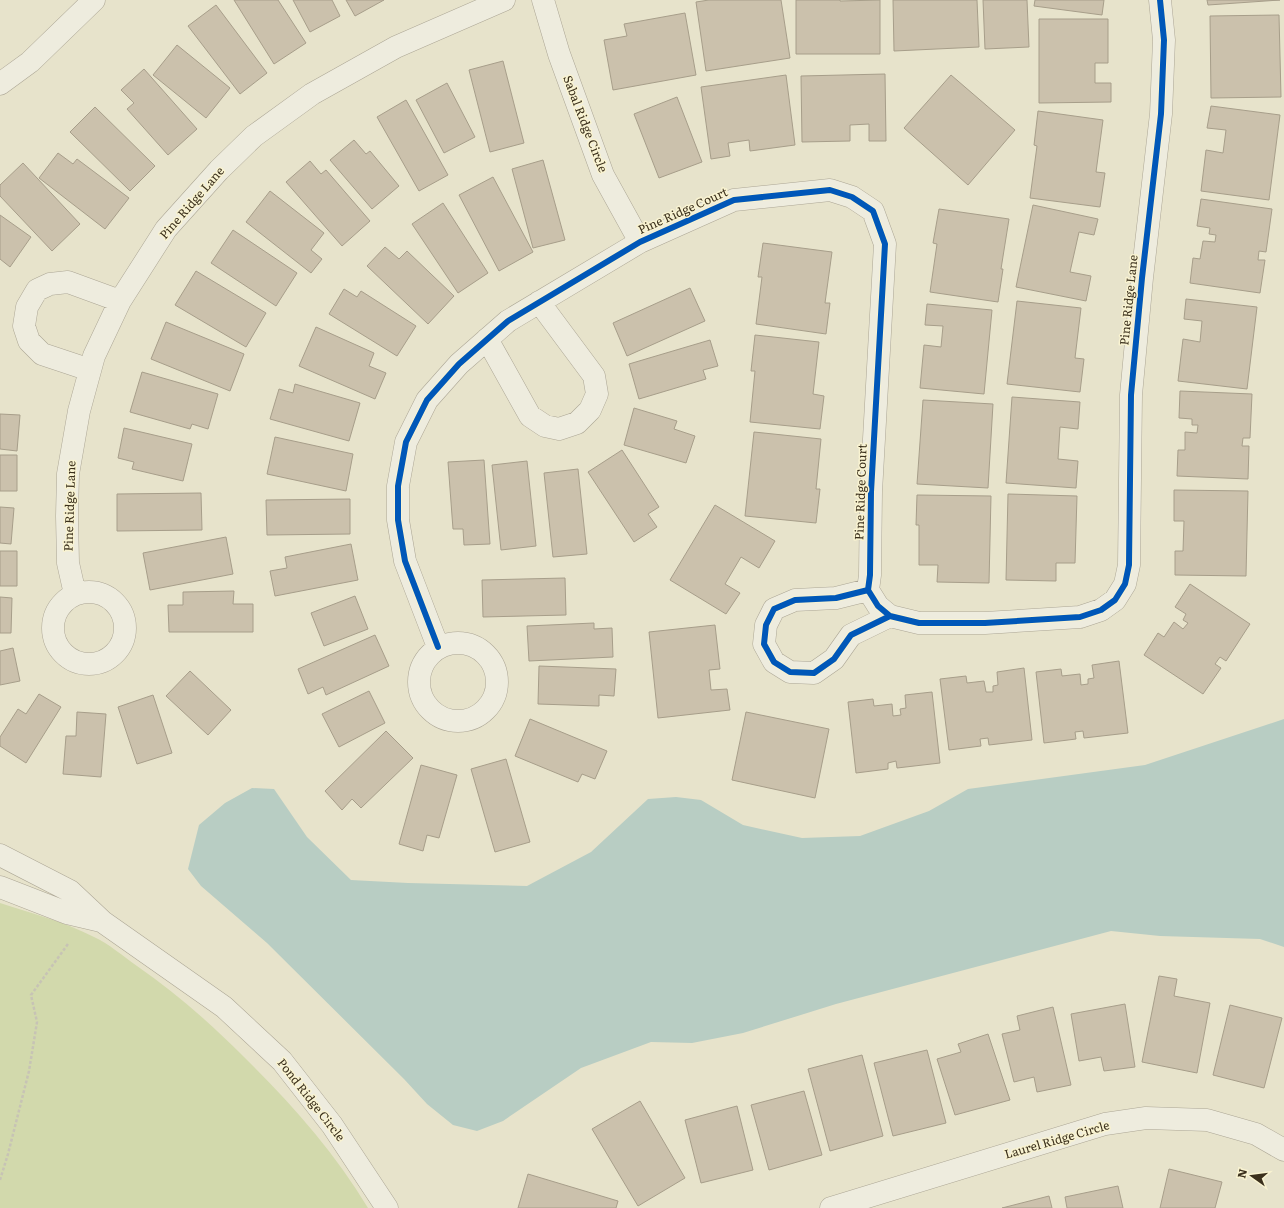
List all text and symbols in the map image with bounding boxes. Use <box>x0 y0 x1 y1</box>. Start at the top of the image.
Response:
street label: Sabal Ridge Circle <box>559 73 613 175</box>
street label: Pine Ridge Lane <box>155 162 228 243</box>
street label: Pine Ridge Court <box>635 182 730 238</box>
street label: Pine Ridge Lane <box>1114 254 1142 346</box>
street label: Pine Ridge Court <box>849 443 871 540</box>
street label: Pine Ridge Lane <box>58 460 80 552</box>
street label: Pond Ridge Circle <box>274 1054 350 1145</box>
street label: Laurel Ridge Circle <box>1002 1115 1111 1163</box>
north arrow <box>1232 1156 1272 1196</box>
text: N <box>1232 1167 1250 1180</box>

